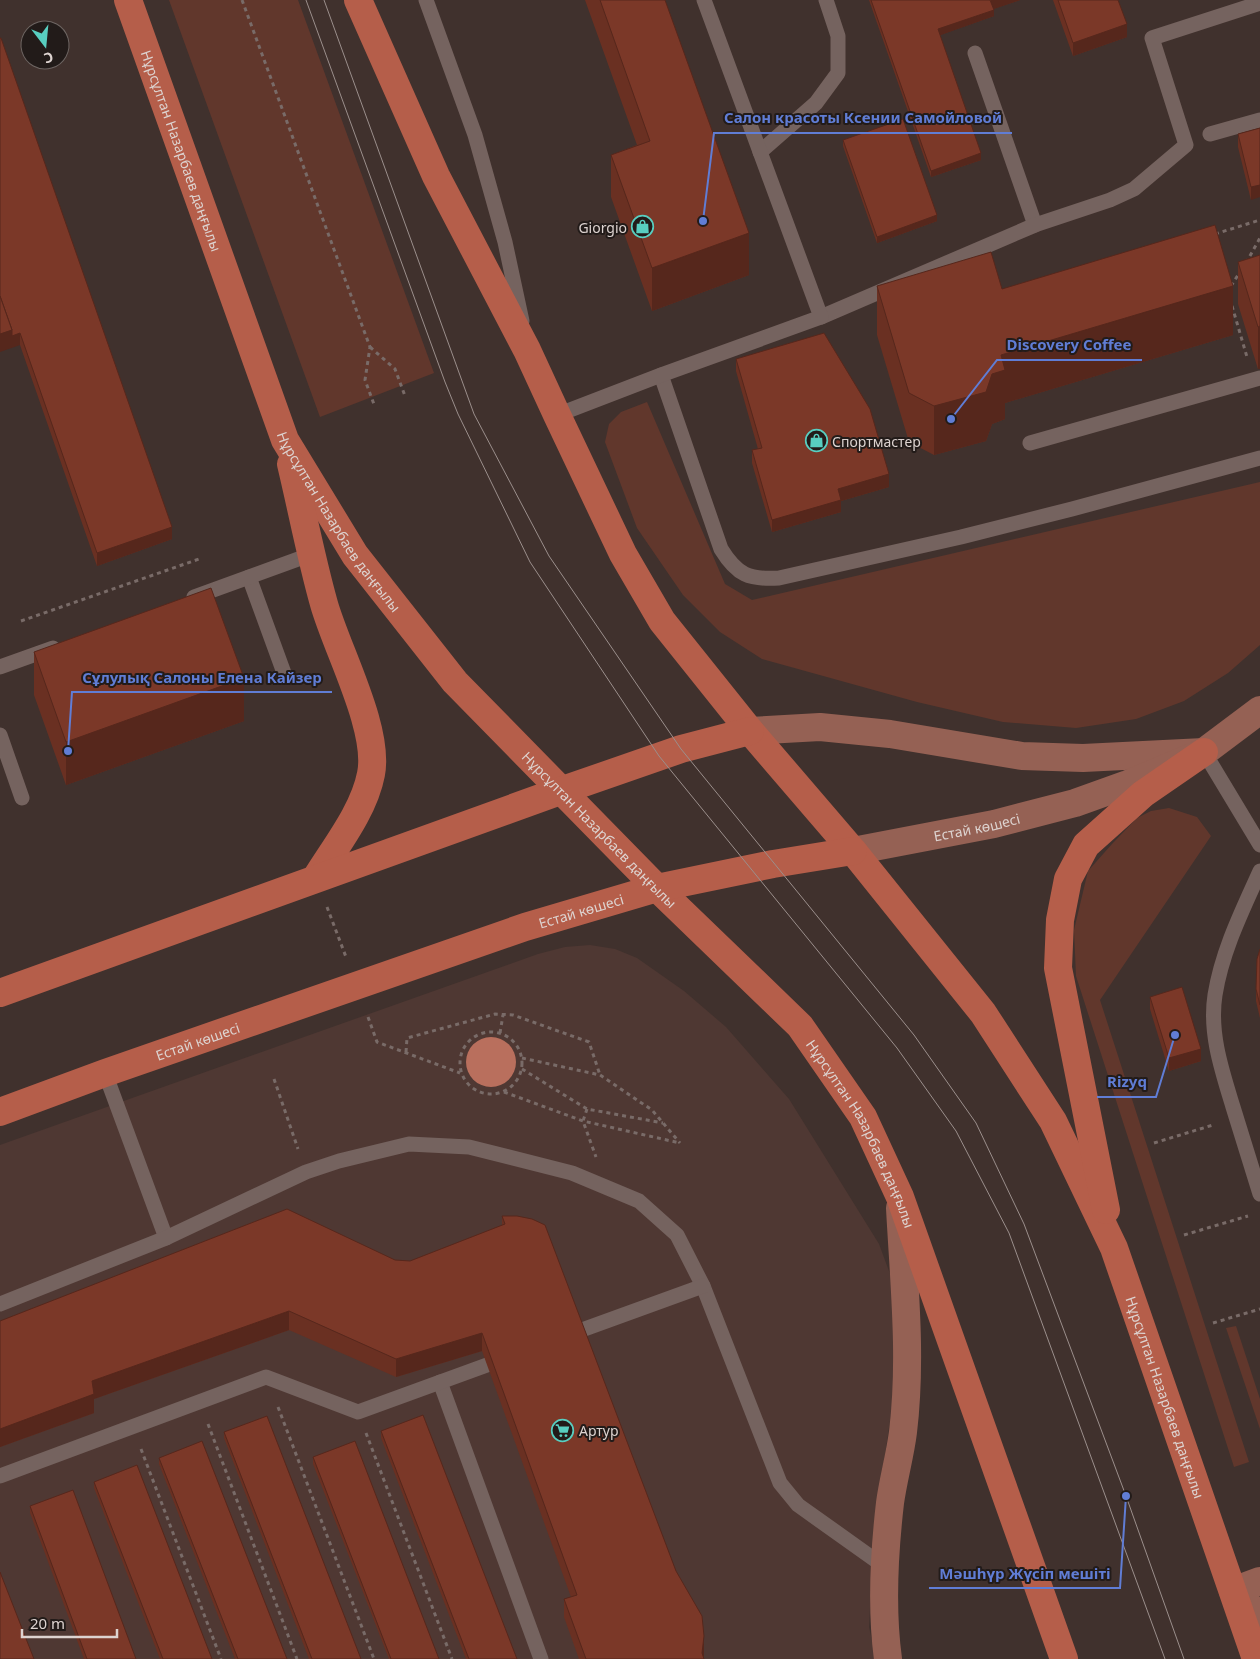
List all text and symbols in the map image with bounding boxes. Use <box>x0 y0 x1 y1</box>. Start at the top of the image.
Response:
north arrow <box>20 20 70 70</box>
street label: Нұрсұлтан Назарбаев даңғылы <box>137 47 226 254</box>
text: С <box>42 48 56 68</box>
callout: Салон красоты Ксении Самойловой <box>714 103 1012 133</box>
text: Салон красоты Ксении Самойловой <box>724 107 1002 127</box>
shop icon: Giorgio <box>631 215 655 239</box>
place label: Giorgio <box>578 218 627 237</box>
callout: Discovery Coffee <box>997 330 1142 360</box>
text: Discovery Coffee <box>1007 334 1132 354</box>
street label: Нұрсұлтан Назарбаев даңғылы <box>273 429 405 616</box>
shop icon: Спортмастер <box>804 429 828 453</box>
place label: Спортмастер <box>832 432 921 451</box>
callout: Сұлулық Салоны Елена Кайзер <box>72 662 332 692</box>
text: Сұлулық Салоны Елена Кайзер <box>82 667 322 687</box>
street label: Нұрсұлтан Назарбаев даңғылы <box>518 747 681 912</box>
street label: Естай көшесі <box>932 808 1022 845</box>
street label: Естай көшесі <box>536 889 626 932</box>
street label: Естай көшесі <box>153 1017 242 1064</box>
street label: Нұрсұлтан Назарбаев даңғылы <box>802 1035 920 1230</box>
callout: Rizyq <box>1097 1067 1156 1097</box>
text: Rizyq <box>1107 1071 1147 1091</box>
street label: Нұрсұлтан Назарбаев даңғылы <box>1122 1294 1209 1501</box>
supermarket icon: Артур <box>551 1418 575 1442</box>
place label: Артур <box>579 1421 618 1440</box>
callout: Мәшһүр Жүсіп мешіті <box>929 1558 1120 1588</box>
text: Мәшһүр Жүсіп мешіті <box>939 1563 1111 1583</box>
scale bar <box>22 1606 118 1638</box>
text: 20 m <box>30 1613 65 1633</box>

